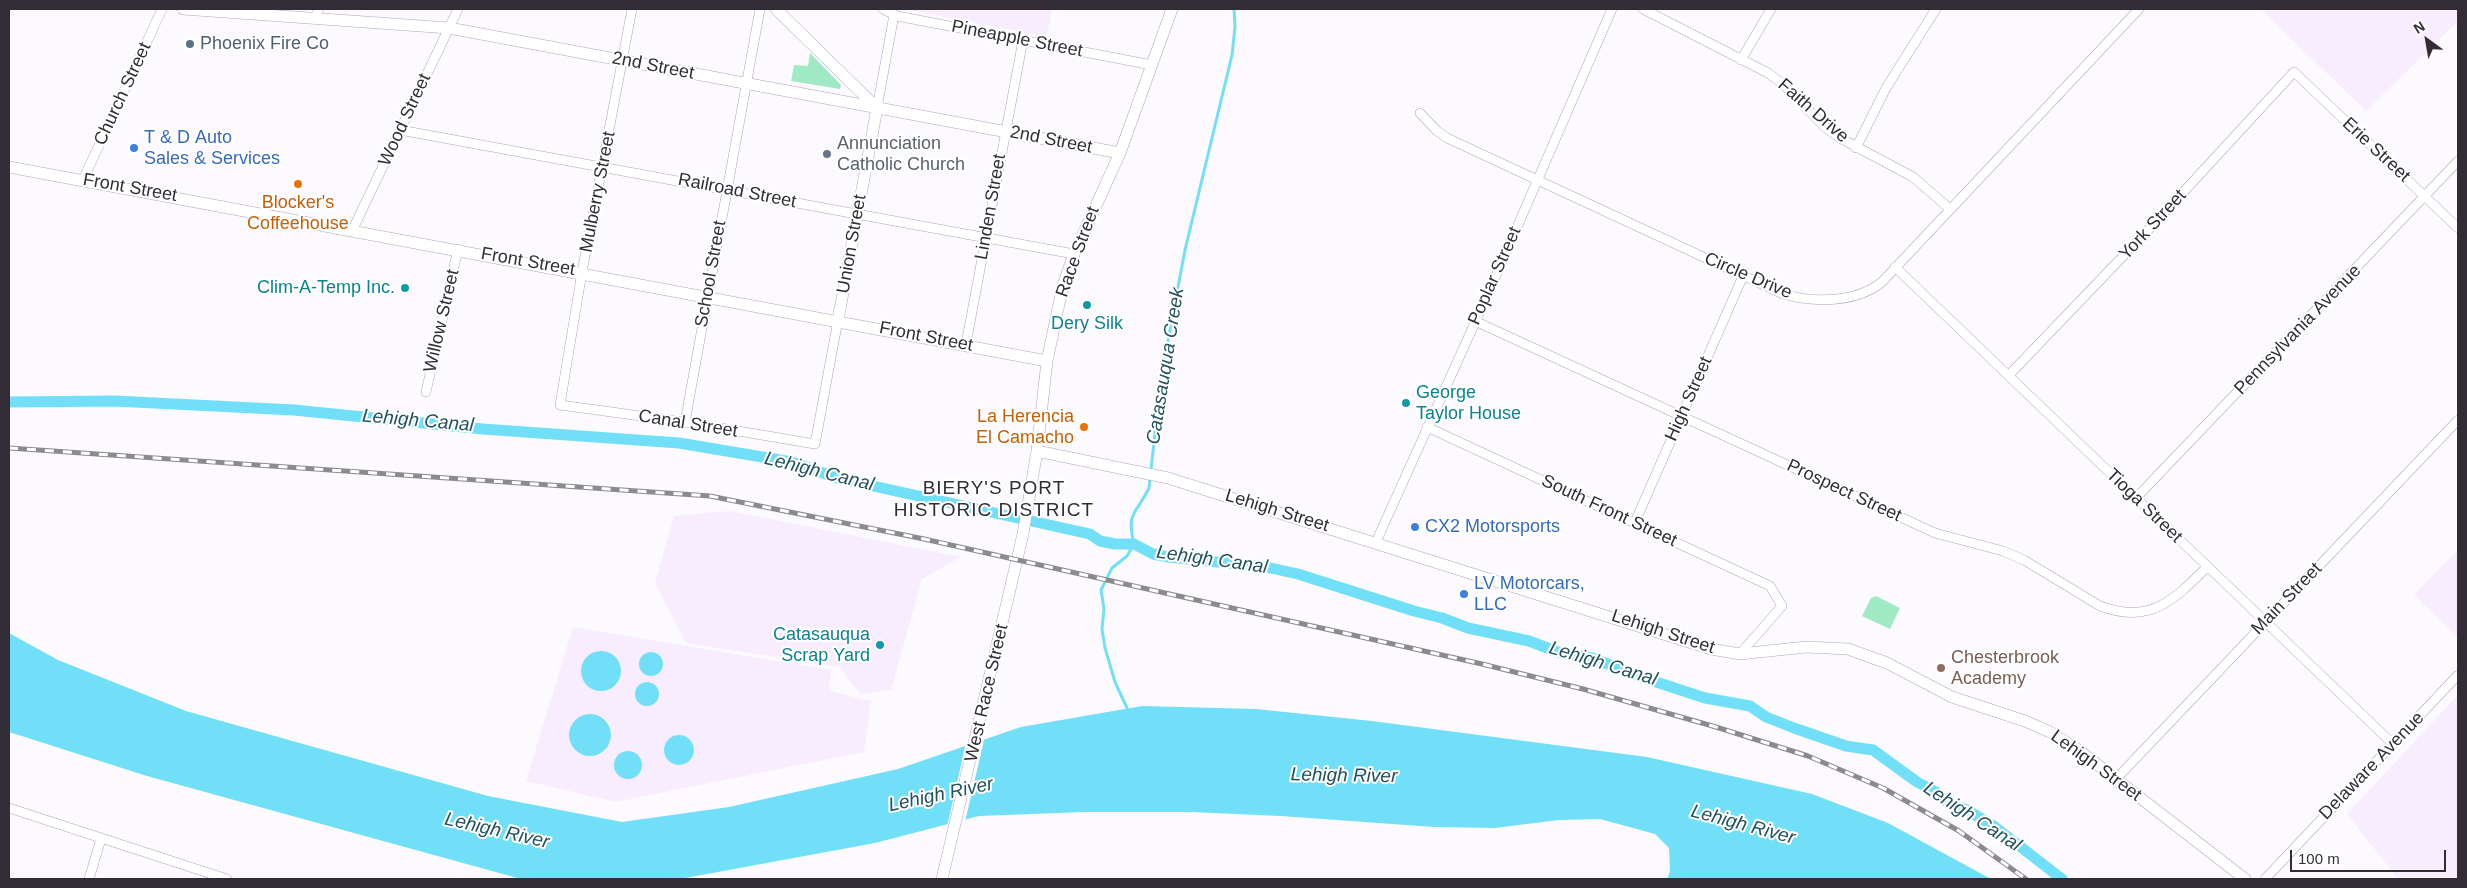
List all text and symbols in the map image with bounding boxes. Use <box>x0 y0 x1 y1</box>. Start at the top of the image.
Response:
north arrow <box>2402 15 2452 65</box>
street label: Pineapple Street <box>950 16 1084 62</box>
text: N <box>2411 18 2428 37</box>
place label: Phoenix Fire Co <box>200 33 329 55</box>
marker: Phoenix Fire Co <box>184 38 196 50</box>
street label: Church Street <box>90 39 156 149</box>
street label: 2nd Street <box>610 47 696 85</box>
street label: Wood Street <box>374 70 436 170</box>
street label: Faith Drive <box>1773 74 1853 148</box>
street label: Erie Street <box>2338 113 2414 187</box>
street label: 2nd Street <box>1008 121 1094 159</box>
place label: T & D Auto Sales & Services <box>144 127 280 170</box>
street label: Mulberry Street <box>576 130 620 254</box>
place label: Annunciation Catholic Church <box>837 133 965 176</box>
marker: T & D Auto Sales & Services <box>128 142 140 154</box>
marker: Annunciation Catholic Church <box>821 148 833 160</box>
street label: Linden Street <box>971 152 1011 262</box>
street label: Front Street <box>81 169 179 207</box>
street label: Railroad Street <box>676 169 798 213</box>
marker: Blocker's Coffeehouse <box>292 178 304 190</box>
street label: York Street <box>2115 185 2191 265</box>
place label: Blocker's Coffeehouse <box>247 192 349 234</box>
street label: Union Street <box>833 193 871 295</box>
street label: Race Street <box>1052 204 1104 300</box>
street label: School Street <box>691 219 731 329</box>
street label: Poplar Street <box>1464 224 1526 328</box>
street label: Front Street <box>479 243 577 281</box>
street label: Circle Drive <box>1701 248 1795 304</box>
street label: Pennsylvania Avenue <box>2230 260 2366 400</box>
street label: Willow Street <box>420 267 464 375</box>
place label: Clim-A-Temp Inc. <box>257 277 395 299</box>
marker: Clim-A-Temp Inc. <box>399 282 411 294</box>
water label: Catasauqua Creek <box>1142 286 1190 446</box>
marker: Dery Silk <box>1081 299 1093 311</box>
place label: Dery Silk <box>1051 313 1123 335</box>
street label: Front Street <box>877 317 975 357</box>
street label: High Street <box>1661 353 1717 445</box>
place label: George Taylor House <box>1416 382 1521 424</box>
marker: George Taylor House <box>1400 397 1412 409</box>
water label: Lehigh Canal <box>361 405 475 437</box>
street label: Canal Street <box>637 406 739 442</box>
place label: La Herencia El Camacho <box>976 406 1074 448</box>
marker: La Herencia El Camacho <box>1078 421 1090 433</box>
water label: Lehigh Canal <box>762 447 876 497</box>
street label: Prospect Street <box>1783 455 1905 527</box>
street label: Tioga Street <box>2101 464 2187 548</box>
street label: South Front Street <box>1538 470 1680 552</box>
district label: BIERY'S PORT HISTORIC DISTRICT <box>892 478 1096 522</box>
street label: Lehigh Street <box>1223 485 1331 537</box>
place label: CX2 Motorsports <box>1425 516 1560 538</box>
marker: CX2 Motorsports <box>1409 521 1421 533</box>
water label: Lehigh Canal <box>1155 541 1269 579</box>
street label: Main Street <box>2247 558 2327 640</box>
place label: LV Motorcars, LLC <box>1474 573 1585 616</box>
marker: LV Motorcars, LLC <box>1458 588 1470 600</box>
street label: Lehigh Street <box>1609 605 1717 659</box>
street label: West Race Street <box>961 622 1013 764</box>
place label: Catasauqua Scrap Yard <box>773 624 870 666</box>
water label: Lehigh Canal <box>1546 637 1660 691</box>
marker: Catasauqua Scrap Yard <box>874 639 886 651</box>
place label: Chesterbrook Academy <box>1951 647 2059 690</box>
marker: Chesterbrook Academy <box>1935 662 1947 674</box>
street label: Delaware Avenue <box>2315 708 2429 824</box>
street label: Lehigh Street <box>2046 726 2146 806</box>
water label: Lehigh River <box>1290 764 1398 788</box>
water label: Lehigh River <box>886 773 996 817</box>
water label: Lehigh Canal <box>1919 777 2025 857</box>
water label: Lehigh River <box>1689 800 1797 850</box>
water label: Lehigh River <box>442 808 552 854</box>
scale bar <box>2292 840 2448 872</box>
text: 100 m <box>2298 850 2340 867</box>

